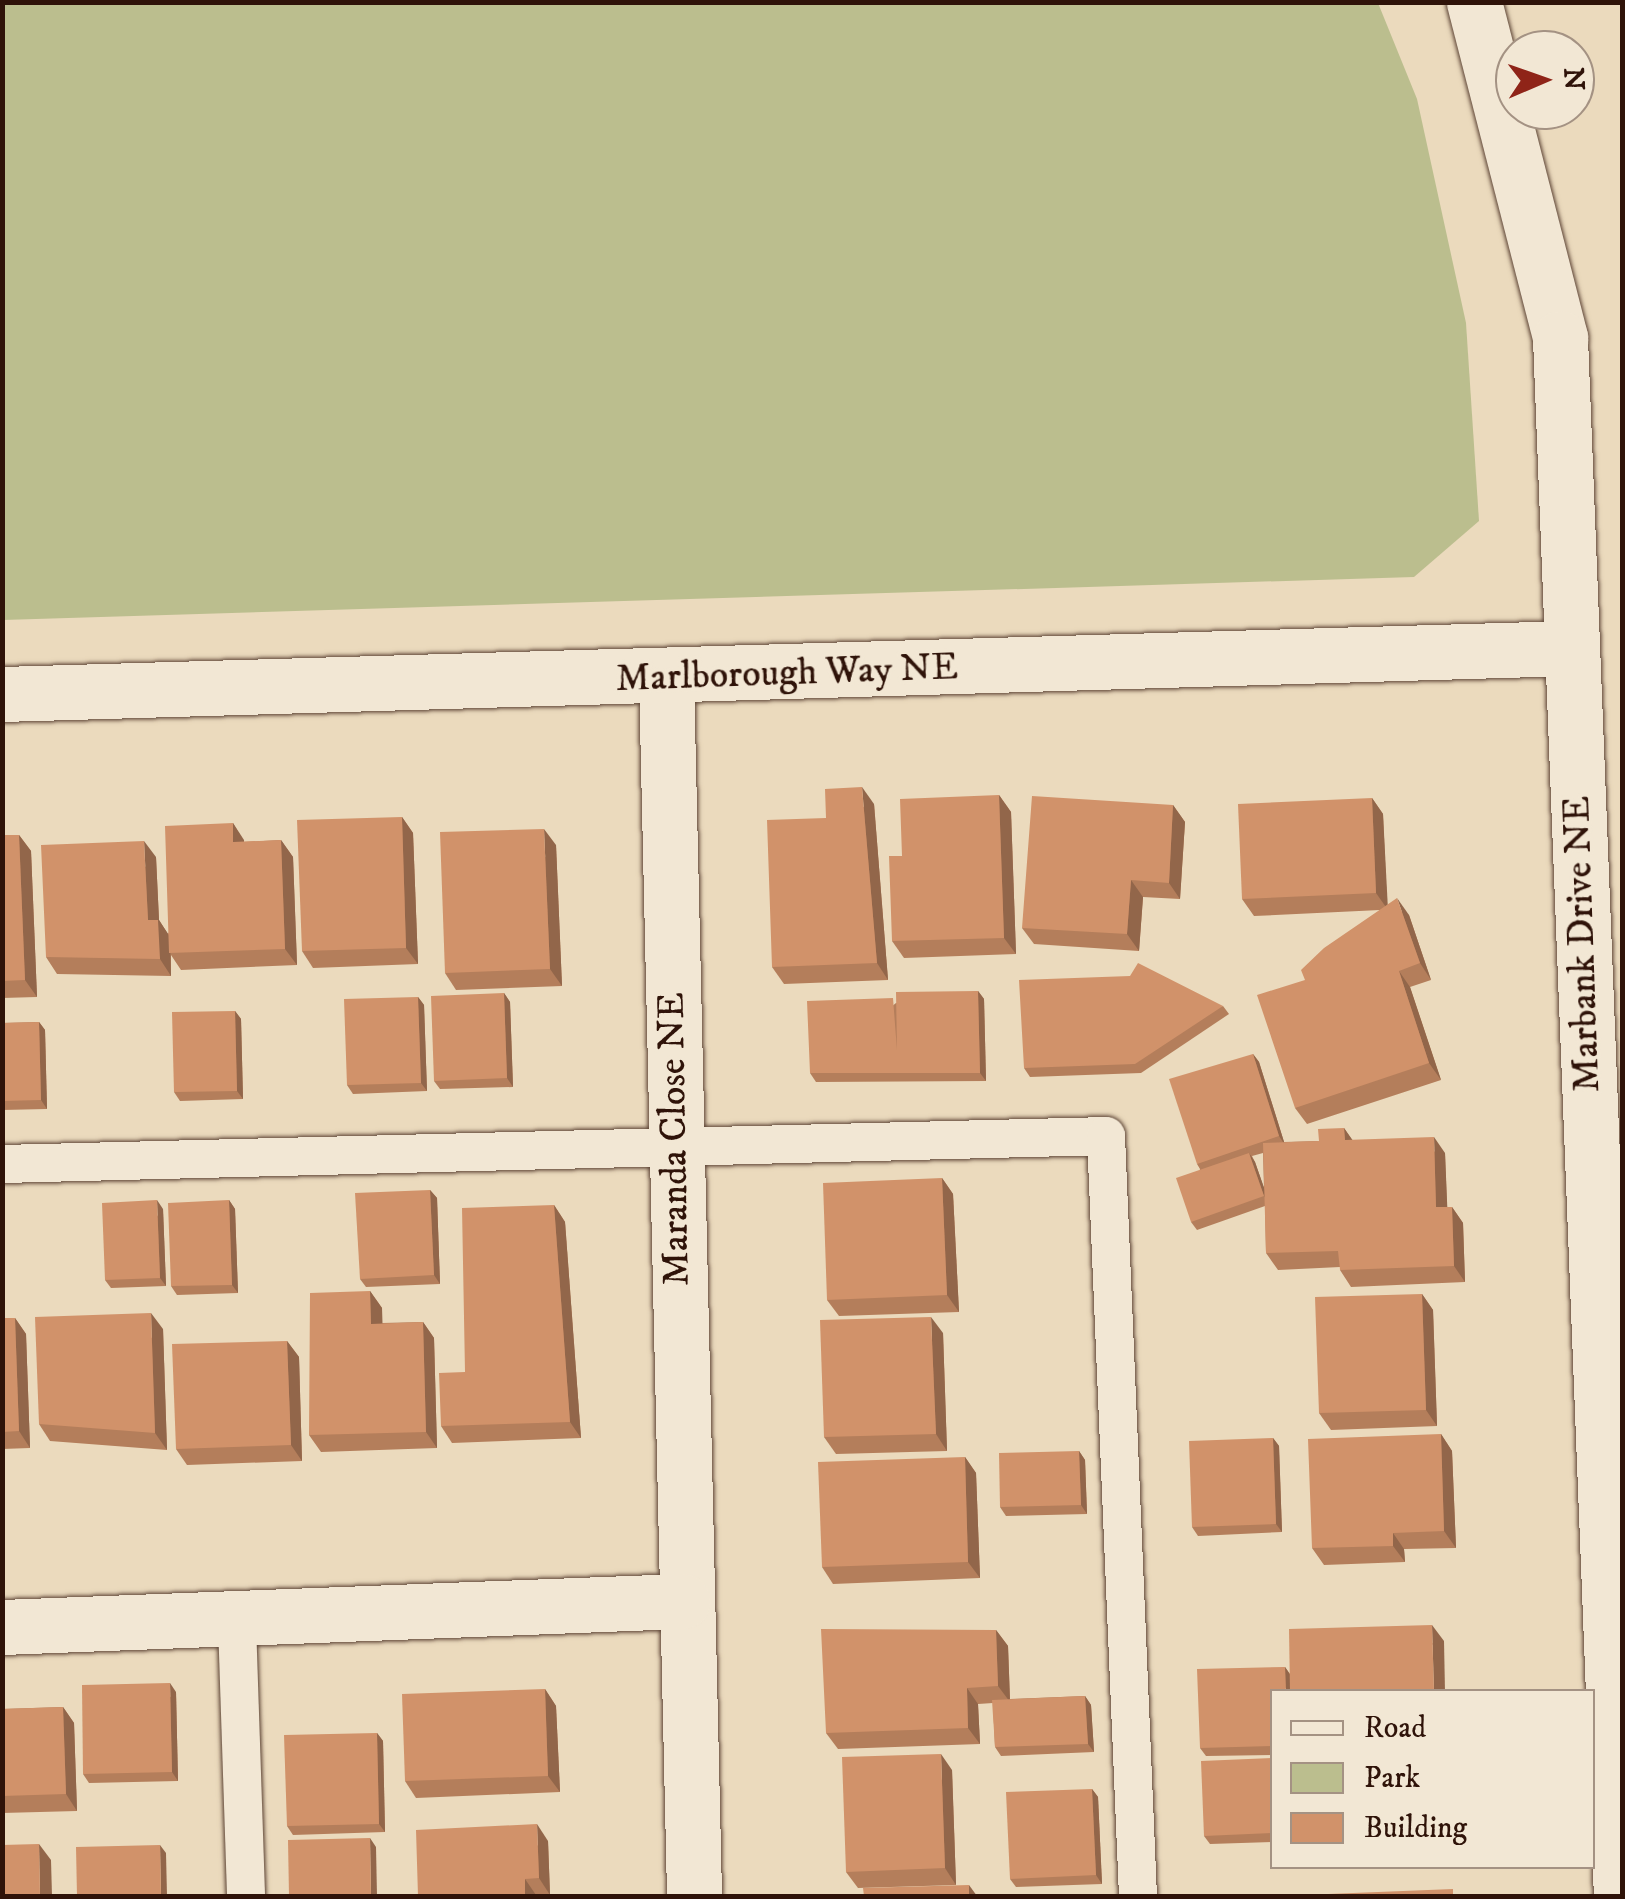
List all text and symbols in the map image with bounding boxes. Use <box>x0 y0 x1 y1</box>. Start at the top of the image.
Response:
north arrow <box>1495 30 1595 130</box>
text: N <box>1556 67 1591 91</box>
street label: Marlborough Way NE <box>615 645 959 703</box>
street label: Marbank Drive NE <box>1555 795 1611 1093</box>
street label: Maranda Close NE <box>650 992 700 1286</box>
legend <box>1270 1689 1595 1869</box>
text: Road <box>1364 1710 1426 1747</box>
text: Park <box>1364 1760 1420 1797</box>
text: Building <box>1364 1810 1467 1847</box>

